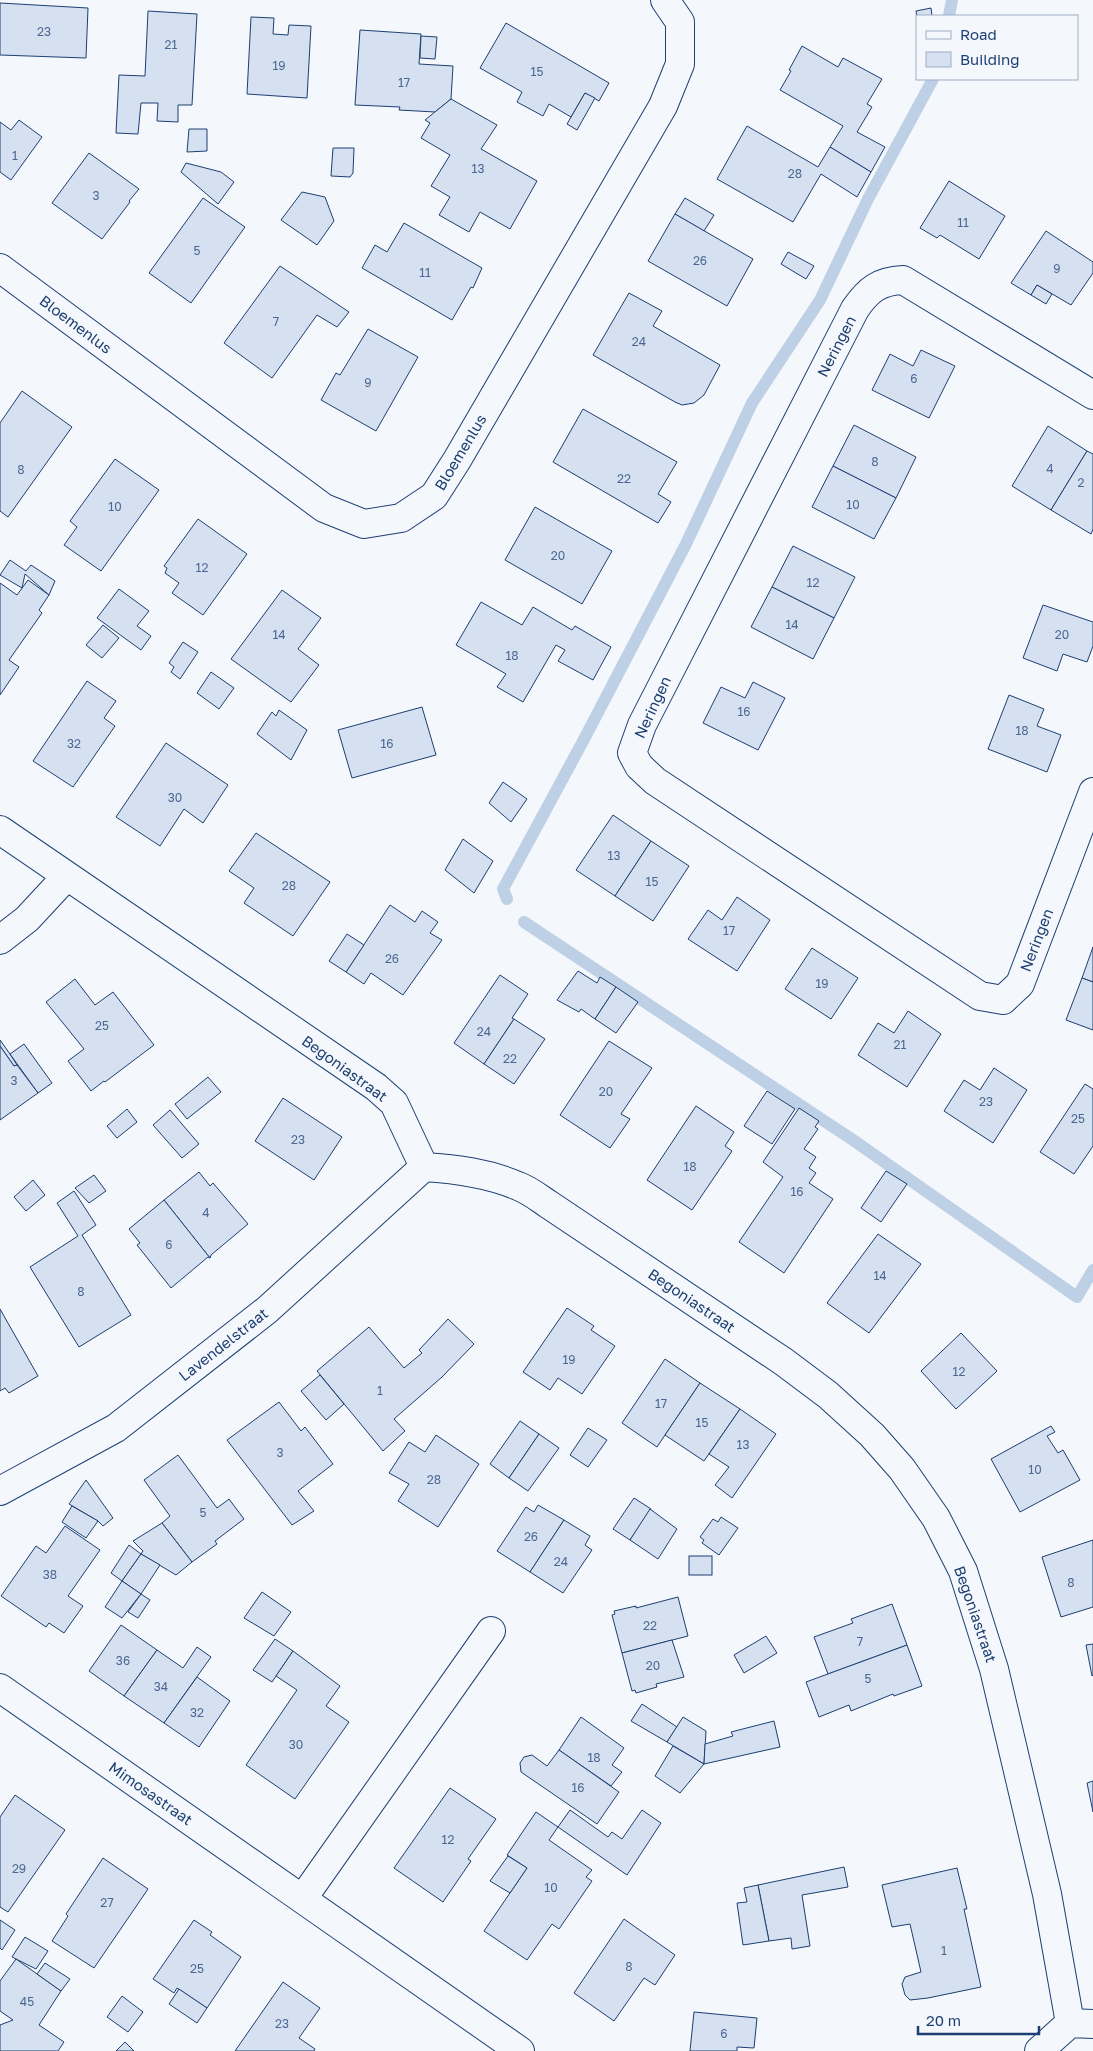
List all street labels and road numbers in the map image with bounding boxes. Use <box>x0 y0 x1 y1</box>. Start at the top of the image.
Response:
street label: Bloemenlus <box>36 291 116 357</box>
street label: Neringen <box>813 312 859 380</box>
street label: Bloemenlus <box>430 411 490 493</box>
street label: Neringen <box>630 673 674 741</box>
street label: Neringen <box>1016 906 1056 974</box>
street label: Begoniastraat <box>299 1031 391 1105</box>
street label: Begoniastraat <box>645 1264 739 1336</box>
street label: Lavendelstraat <box>175 1304 271 1384</box>
street label: Begoniastraat <box>951 1563 1001 1665</box>
street label: Mimosastraat <box>106 1757 196 1829</box>

